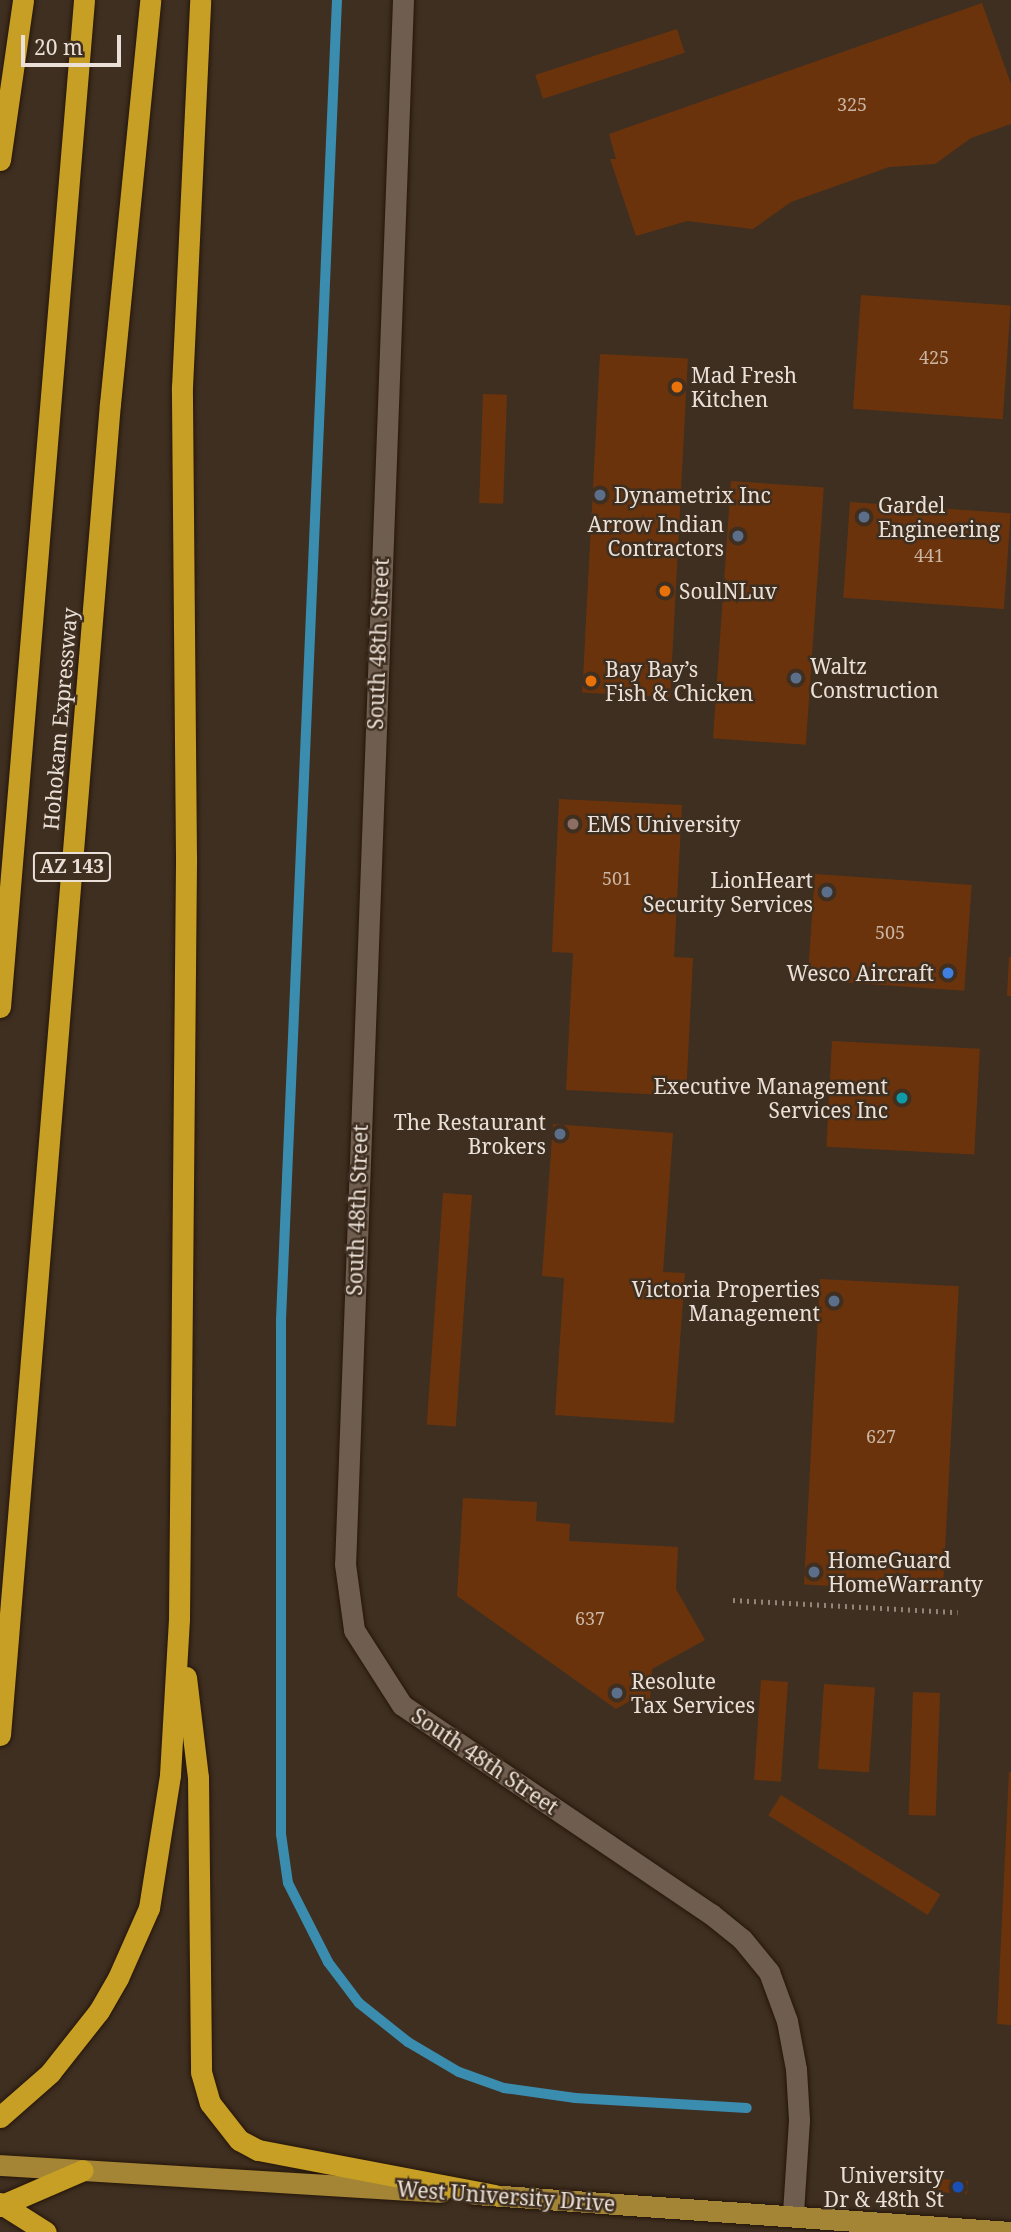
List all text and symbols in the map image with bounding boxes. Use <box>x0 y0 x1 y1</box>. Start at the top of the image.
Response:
scale bar <box>24 21 124 65</box>
text: 20 m <box>34 33 83 61</box>
house number: 325 <box>837 93 867 115</box>
house number: 425 <box>919 346 949 368</box>
place label: Mad Fresh Kitchen <box>691 362 797 412</box>
marker: Mad Fresh Kitchen <box>669 379 685 395</box>
place label: Dynametrix Inc <box>614 482 771 508</box>
marker: Dynametrix Inc <box>592 487 608 503</box>
place label: Gardel Engineering <box>878 492 1000 542</box>
marker: Gardel Engineering <box>856 509 872 525</box>
place label: Arrow Indian Contractors <box>588 511 724 561</box>
marker: Arrow Indian Contractors <box>730 528 746 544</box>
house number: 441 <box>914 544 944 566</box>
street label: South 48th Street <box>362 558 394 730</box>
place label: SoulNLuv <box>679 578 777 604</box>
marker: SoulNLuv <box>657 583 673 599</box>
street label: Hohokam Expressway <box>38 607 82 831</box>
place label: Waltz Construction <box>810 653 939 703</box>
place label: Bay Bay’s Fish & Chicken <box>605 656 753 706</box>
marker: Waltz Construction <box>788 670 804 686</box>
marker: Bay Bay’s Fish & Chicken <box>583 673 599 689</box>
place label: EMS University <box>587 811 741 837</box>
marker: EMS University <box>565 816 581 832</box>
road number: AZ 143 <box>32 852 112 882</box>
house number: 501 <box>602 867 632 889</box>
place label: LionHeart Security Services <box>643 867 813 917</box>
marker: LionHeart Security Services <box>819 884 835 900</box>
house number: 505 <box>875 921 905 943</box>
place label: Wesco Aircraft <box>786 960 934 986</box>
marker: Wesco Aircraft <box>940 965 956 981</box>
place label: Executive Management Services Inc <box>653 1073 888 1123</box>
marker: Executive Management Services Inc <box>894 1090 910 1106</box>
place label: The Restaurant Brokers <box>394 1109 546 1159</box>
street label: South 48th Street <box>341 1124 373 1296</box>
marker: The Restaurant Brokers <box>552 1126 568 1142</box>
place label: Victoria Properties Management <box>632 1276 820 1326</box>
marker: Victoria Properties Management <box>826 1293 842 1309</box>
house number: 627 <box>866 1425 896 1447</box>
place label: HomeGuard HomeWarranty <box>828 1547 983 1597</box>
marker: HomeGuard HomeWarranty <box>806 1564 822 1580</box>
house number: 637 <box>575 1607 605 1629</box>
place label: Resolute Tax Services <box>631 1668 755 1718</box>
marker: Resolute Tax Services <box>609 1685 625 1701</box>
street label: South 48th Street <box>407 1703 563 1819</box>
place label: University Dr & 48th St <box>824 2162 944 2212</box>
street label: West University Drive <box>396 2176 616 2216</box>
marker: University Dr & 48th St <box>950 2179 966 2195</box>

